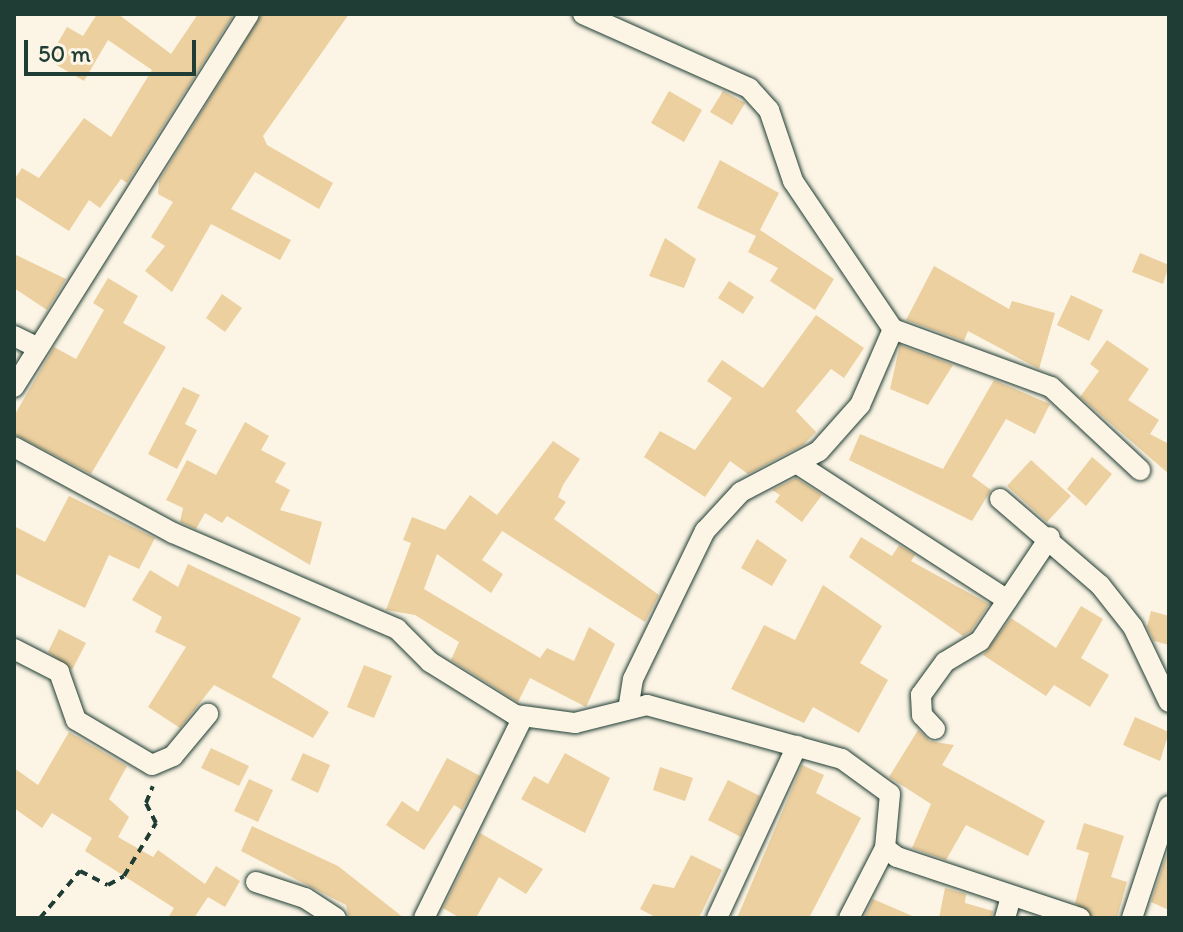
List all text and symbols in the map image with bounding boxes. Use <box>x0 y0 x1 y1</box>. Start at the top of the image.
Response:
scale bar <box>28 24 200 74</box>
text: 50 m <box>38 39 91 68</box>

